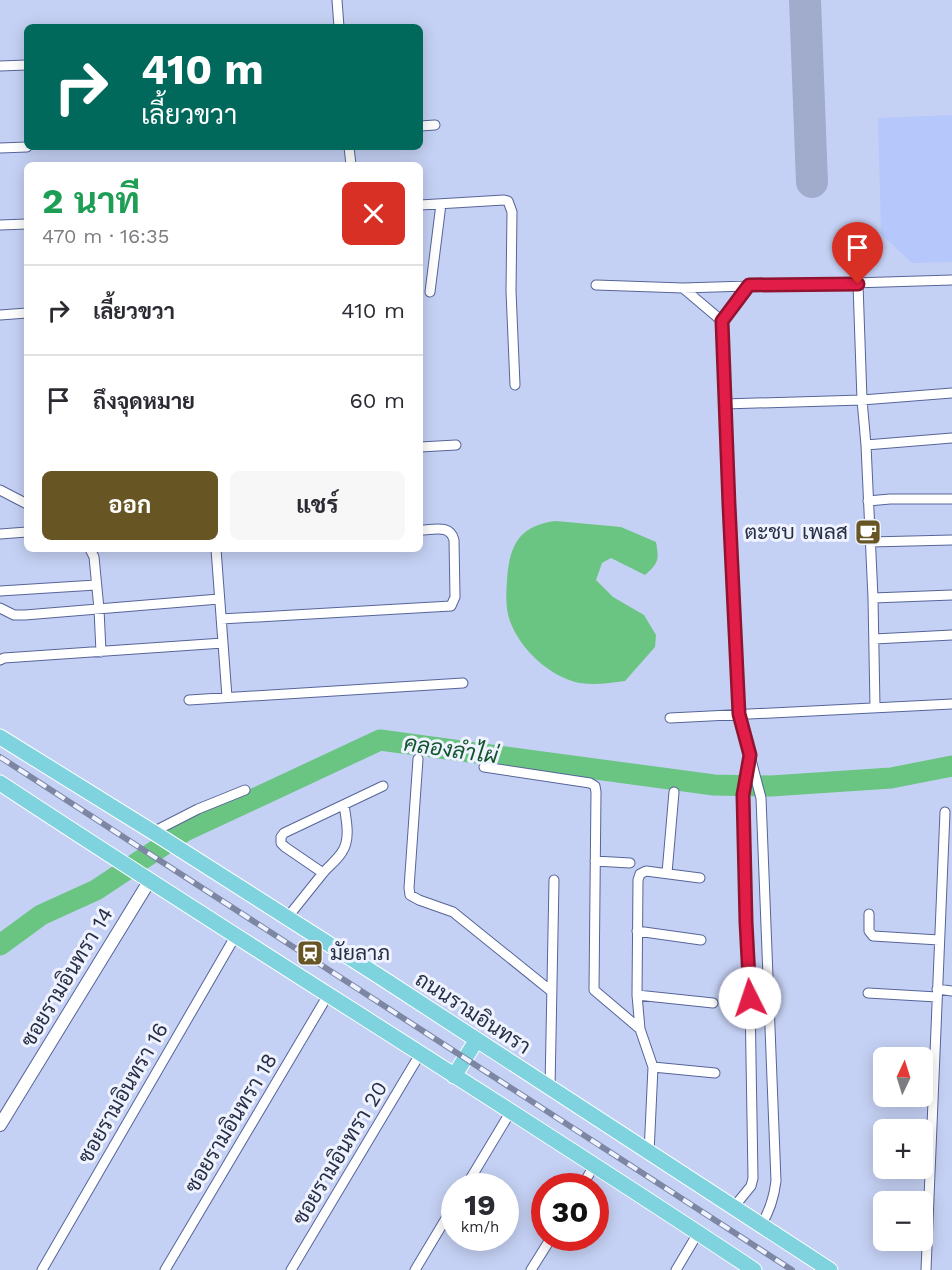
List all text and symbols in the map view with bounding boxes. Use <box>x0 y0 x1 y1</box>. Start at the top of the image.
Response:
text: 410 m <box>141 45 264 94</box>
icon: right <box>42 48 120 126</box>
text: เลี้ยวขวา <box>141 99 237 131</box>
text: 2 นาที <box>42 180 140 222</box>
button: close <box>342 182 405 245</box>
pin <box>832 222 883 284</box>
text: 470 m · 16:35 <box>42 224 169 248</box>
icon: arrive <box>841 231 874 264</box>
icon: right <box>42 294 75 327</box>
text: 410 m <box>341 298 405 323</box>
text: เลี้ยวขวา <box>93 299 175 324</box>
icon: arrive <box>42 384 75 417</box>
text: 60 m <box>349 388 405 413</box>
text: ถึงจุดหมาย <box>93 389 195 414</box>
button: ออก <box>42 471 218 540</box>
button: แชร์ <box>230 471 405 540</box>
cafe icon: ตะชบ เพลส <box>853 517 883 547</box>
place label: ตะชบ เพลส <box>745 519 848 544</box>
water label: คลองลำไผ่ <box>402 729 501 769</box>
street label: ซอยรามอินทรา 14 <box>15 903 118 1051</box>
station icon: มัยลาภ <box>295 938 325 968</box>
place label: มัยลาภ <box>330 940 390 965</box>
street label: ถนนรามอินทรา <box>411 966 535 1059</box>
position arrow <box>718 966 782 1030</box>
street label: ซอยรามอินทรา 16 <box>72 1018 173 1167</box>
north arrow <box>873 1047 933 1107</box>
map controls <box>873 1047 933 1251</box>
street label: ซอยรามอินทรา 18 <box>179 1048 282 1197</box>
street label: ซอยรามอินทรา 20 <box>287 1077 392 1229</box>
button: + <box>873 1119 933 1179</box>
speed limit sign: 30 <box>531 1173 609 1251</box>
text: 19 <box>464 1187 496 1222</box>
button: − <box>873 1191 933 1251</box>
text: km/h <box>461 1218 499 1236</box>

